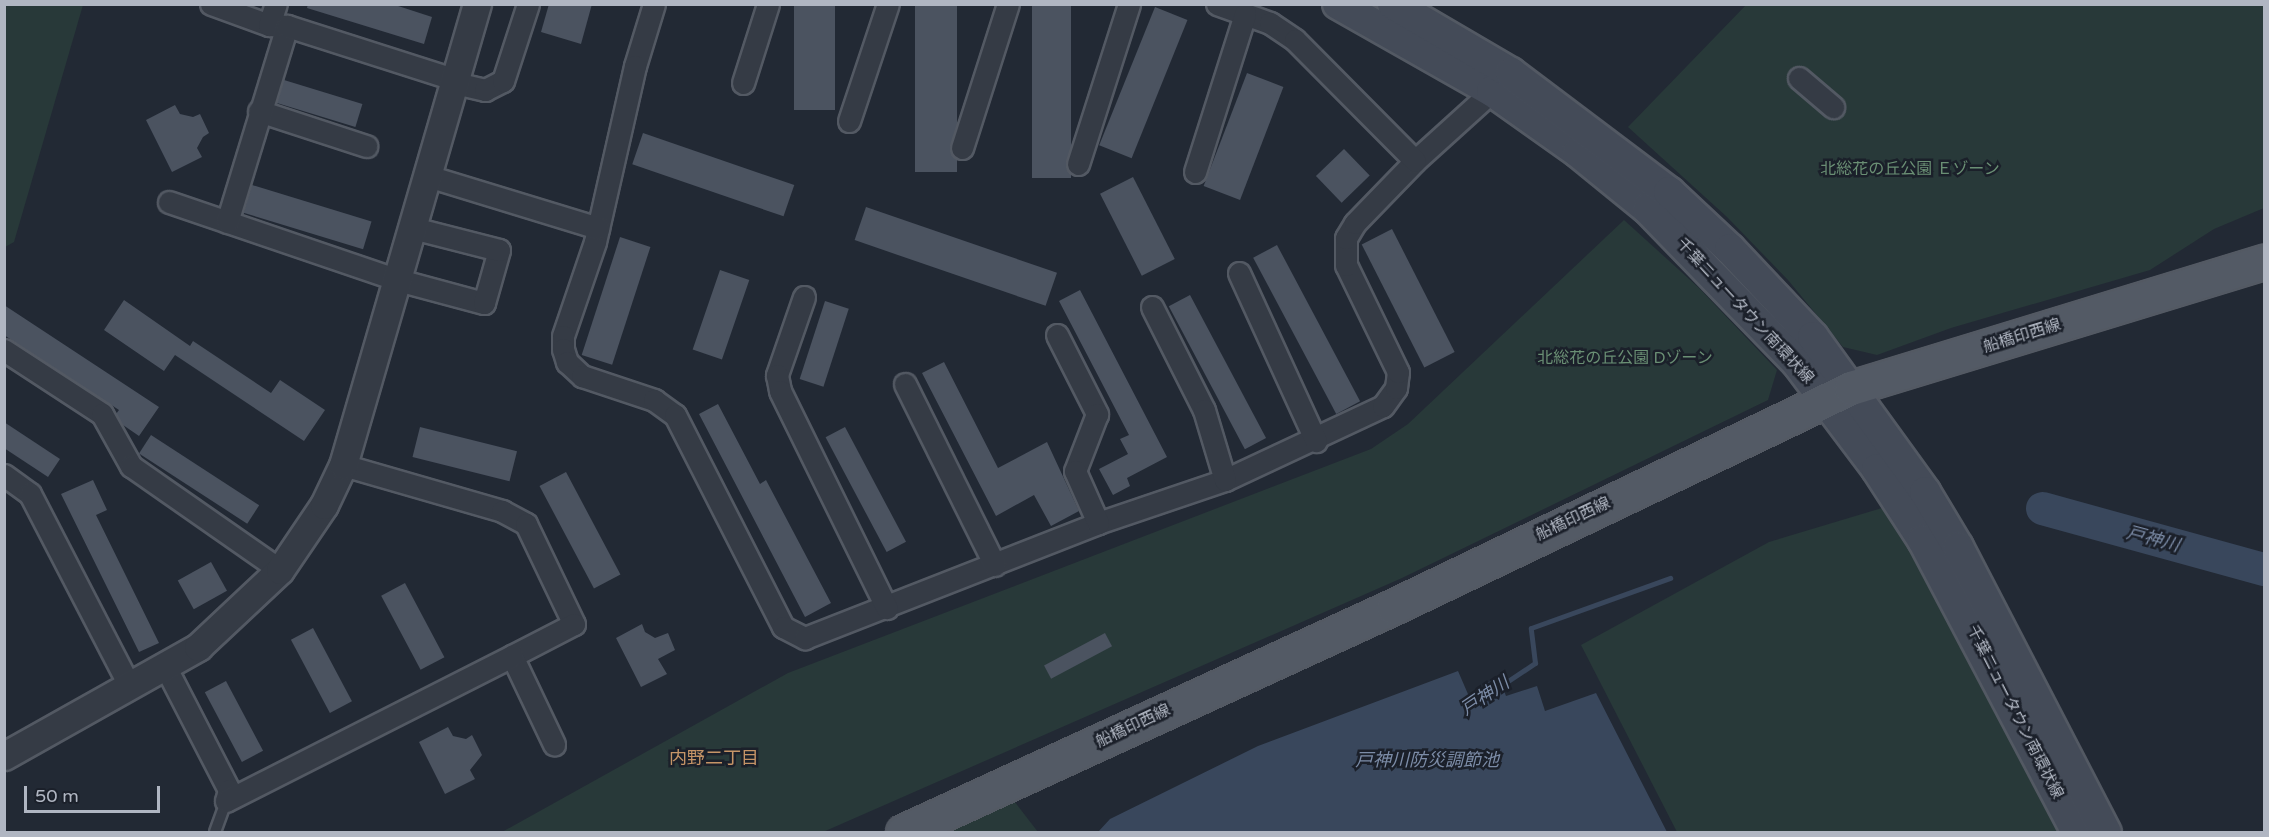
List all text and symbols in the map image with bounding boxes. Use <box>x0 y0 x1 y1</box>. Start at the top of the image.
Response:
park label: 北総花の丘公園 Ｅゾーン <box>1820 159 2000 179</box>
street label: 千葉ニュータウン南環状線 <box>1673 234 1817 388</box>
street label: 船橋印西線 <box>1981 315 2063 357</box>
park label: 北総花の丘公園 Dゾーン <box>1537 348 1713 368</box>
street label: 船橋印西線 <box>1533 493 1613 545</box>
water label: 戸神川 <box>2124 522 2182 556</box>
street label: 千葉ニュータウン南環状線 <box>1963 622 2067 802</box>
water label: 戸神川 <box>1457 672 1513 720</box>
street label: 船橋印西線 <box>1093 700 1173 752</box>
district label: 内野二丁目 <box>669 747 759 769</box>
water label: 戸神川防災調節池 <box>1355 749 1499 771</box>
scale bar <box>27 774 164 812</box>
text: 50 m <box>35 785 79 807</box>

